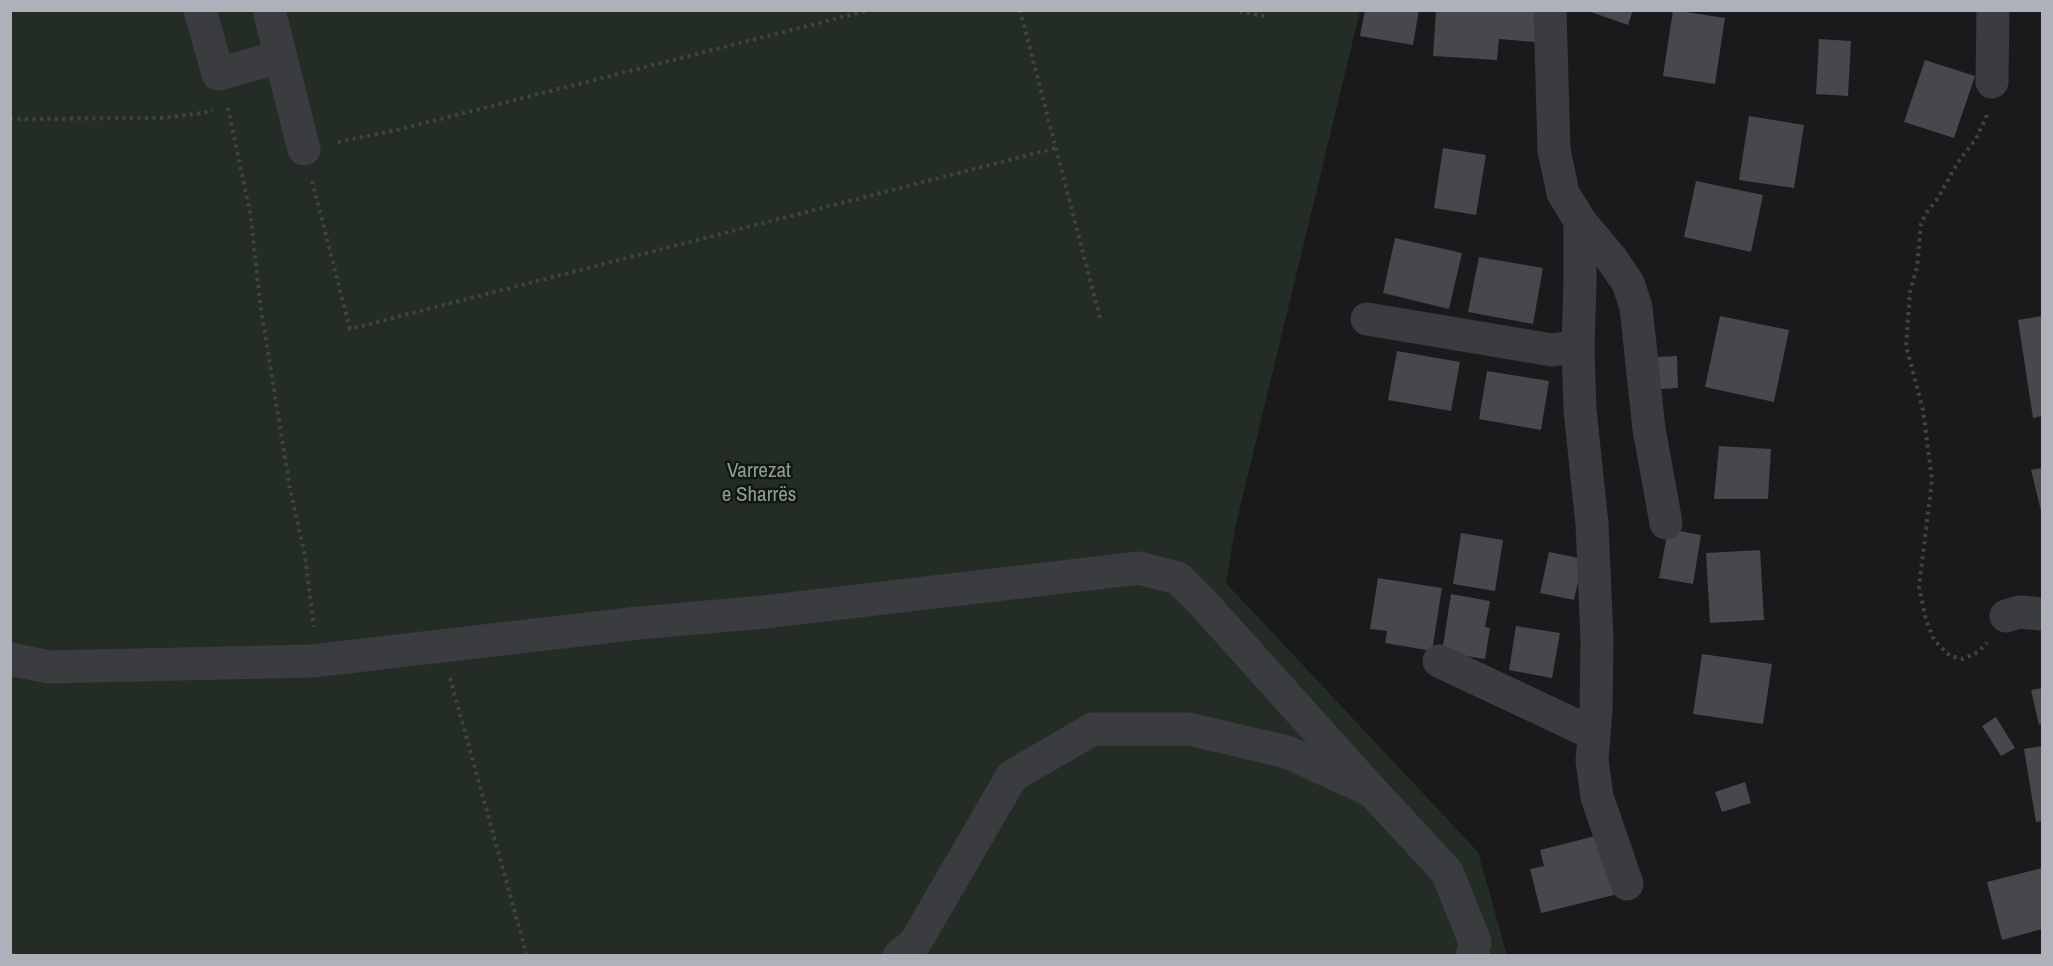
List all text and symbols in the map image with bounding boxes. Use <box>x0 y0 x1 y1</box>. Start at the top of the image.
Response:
park label: Varrezat e Sharrës <box>722 458 796 508</box>

